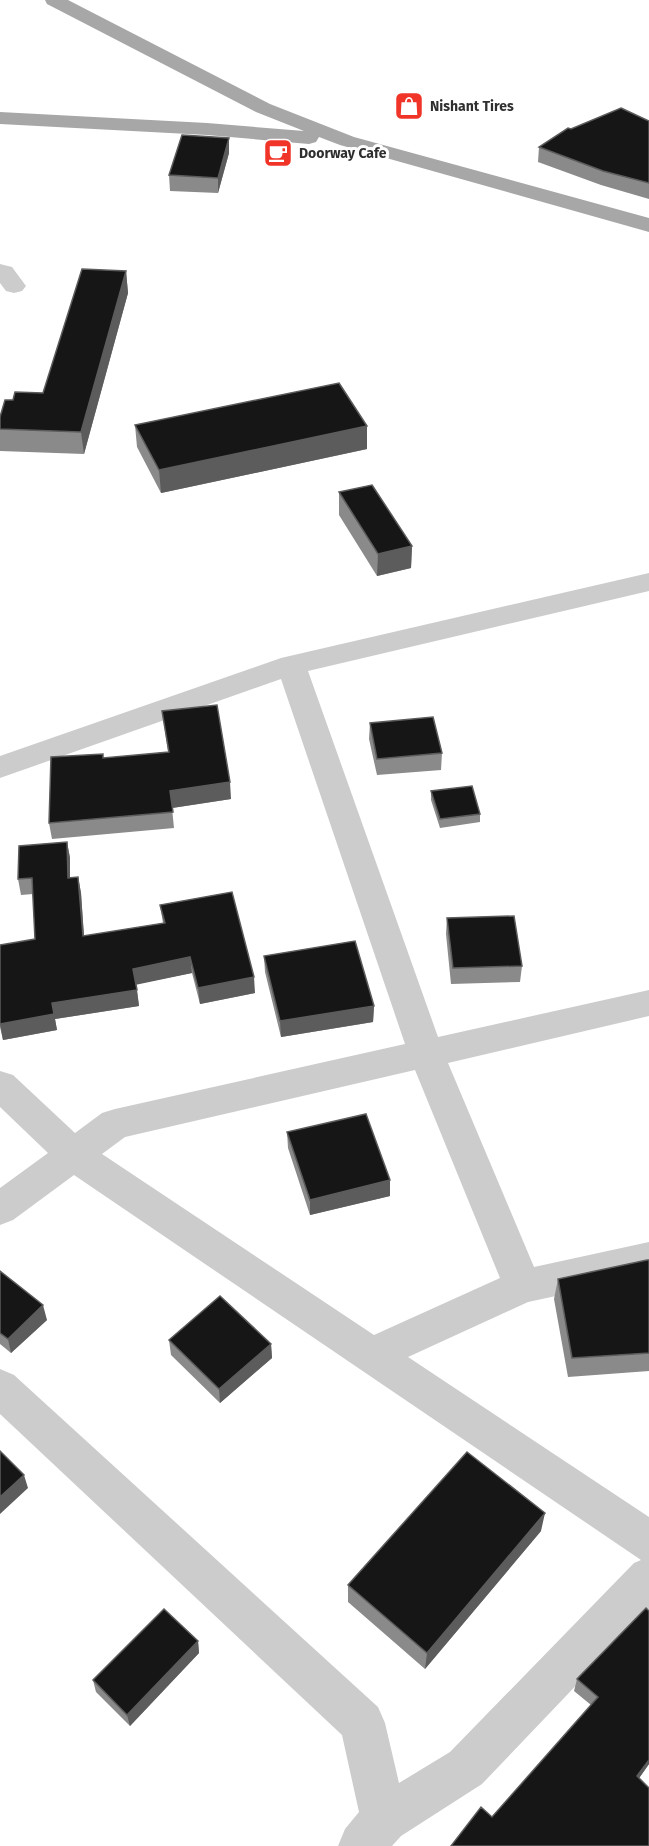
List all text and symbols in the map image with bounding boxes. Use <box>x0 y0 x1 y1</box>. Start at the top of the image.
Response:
shop icon: Nishant Tires <box>393 90 425 122</box>
place label: Nishant Tires <box>430 98 514 115</box>
cafe icon: Doorway Cafe <box>262 137 294 169</box>
place label: Doorway Cafe <box>299 145 387 162</box>

